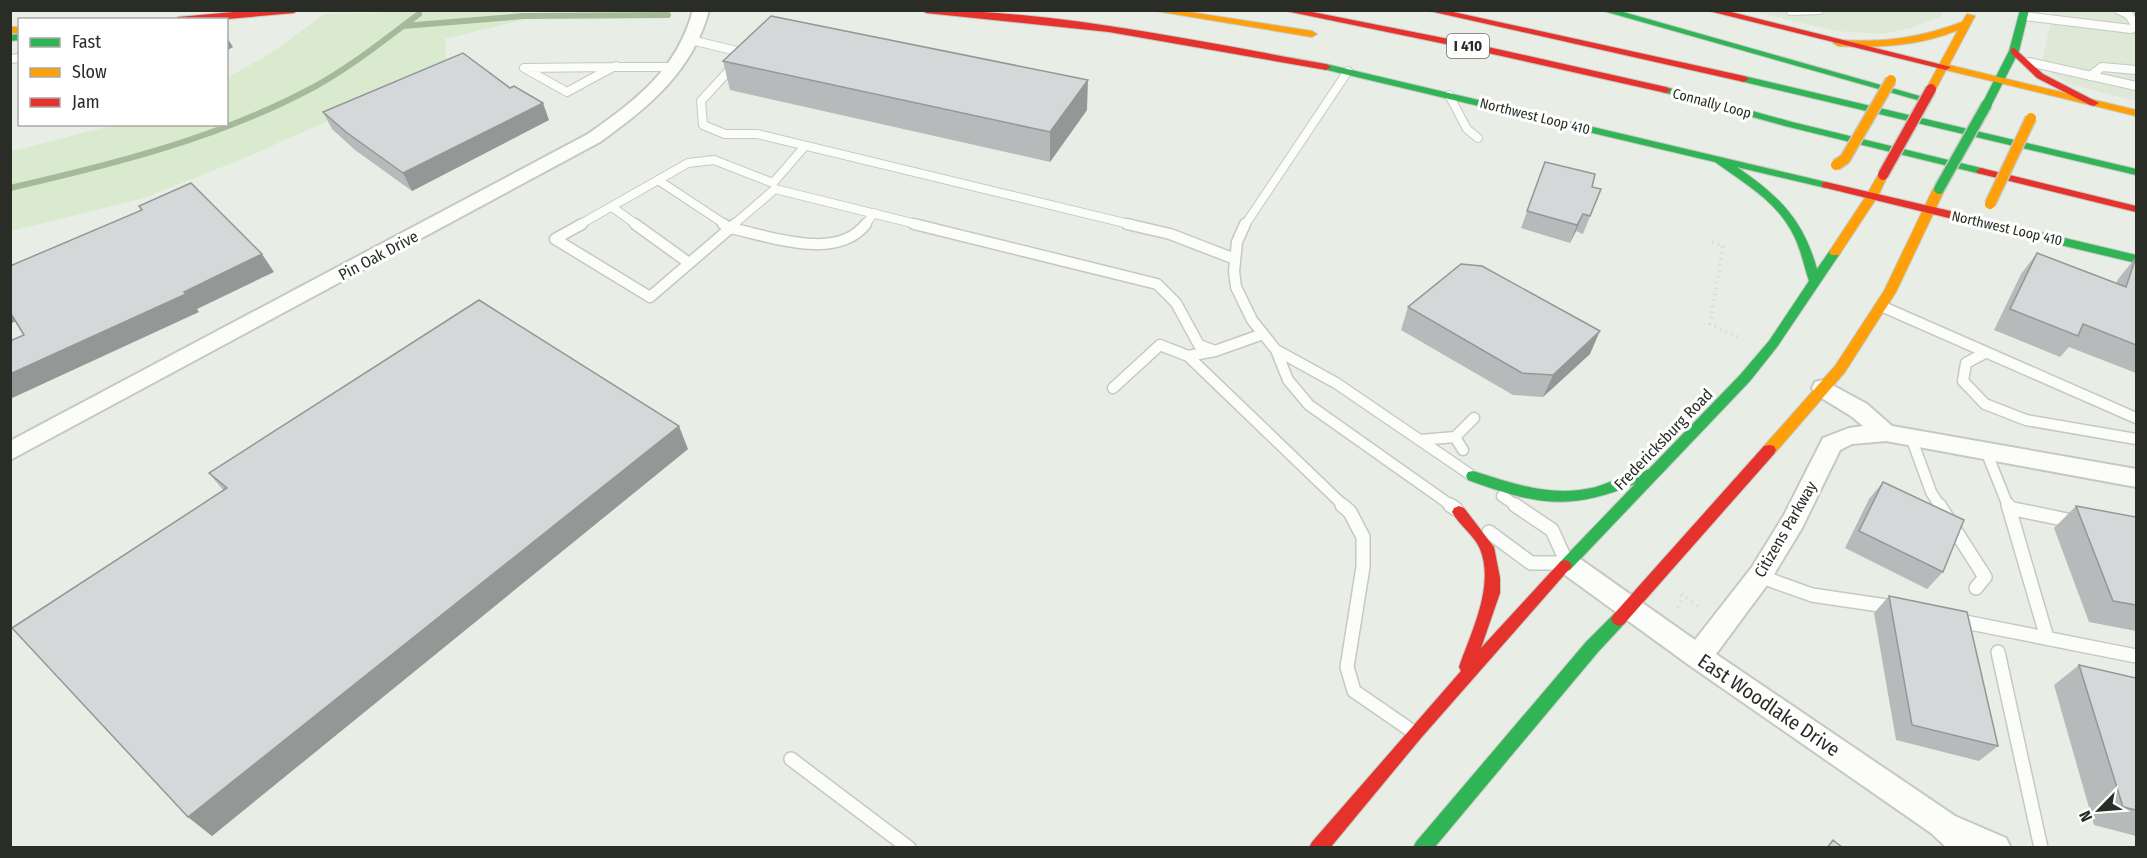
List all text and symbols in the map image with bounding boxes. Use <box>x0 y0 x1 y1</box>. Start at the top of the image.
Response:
legend <box>18 18 228 126</box>
text: Fast <box>72 31 101 53</box>
road number: I 410 <box>1447 34 1489 58</box>
text: Slow <box>72 61 107 83</box>
street label: Connally Loop <box>1671 85 1753 122</box>
text: Jam <box>72 91 100 113</box>
street label: Northwest Loop 410 <box>1478 95 1592 138</box>
street label: Northwest Loop 410 <box>1950 208 2064 249</box>
street label: Pin Oak Drive <box>335 226 421 284</box>
street label: Fredericksburg Road <box>1610 385 1717 494</box>
street label: Citizens Parkway <box>1750 477 1821 581</box>
street label: East Woodlake Drive <box>1693 649 1845 761</box>
north arrow <box>2069 780 2129 840</box>
text: N <box>2075 808 2096 824</box>

